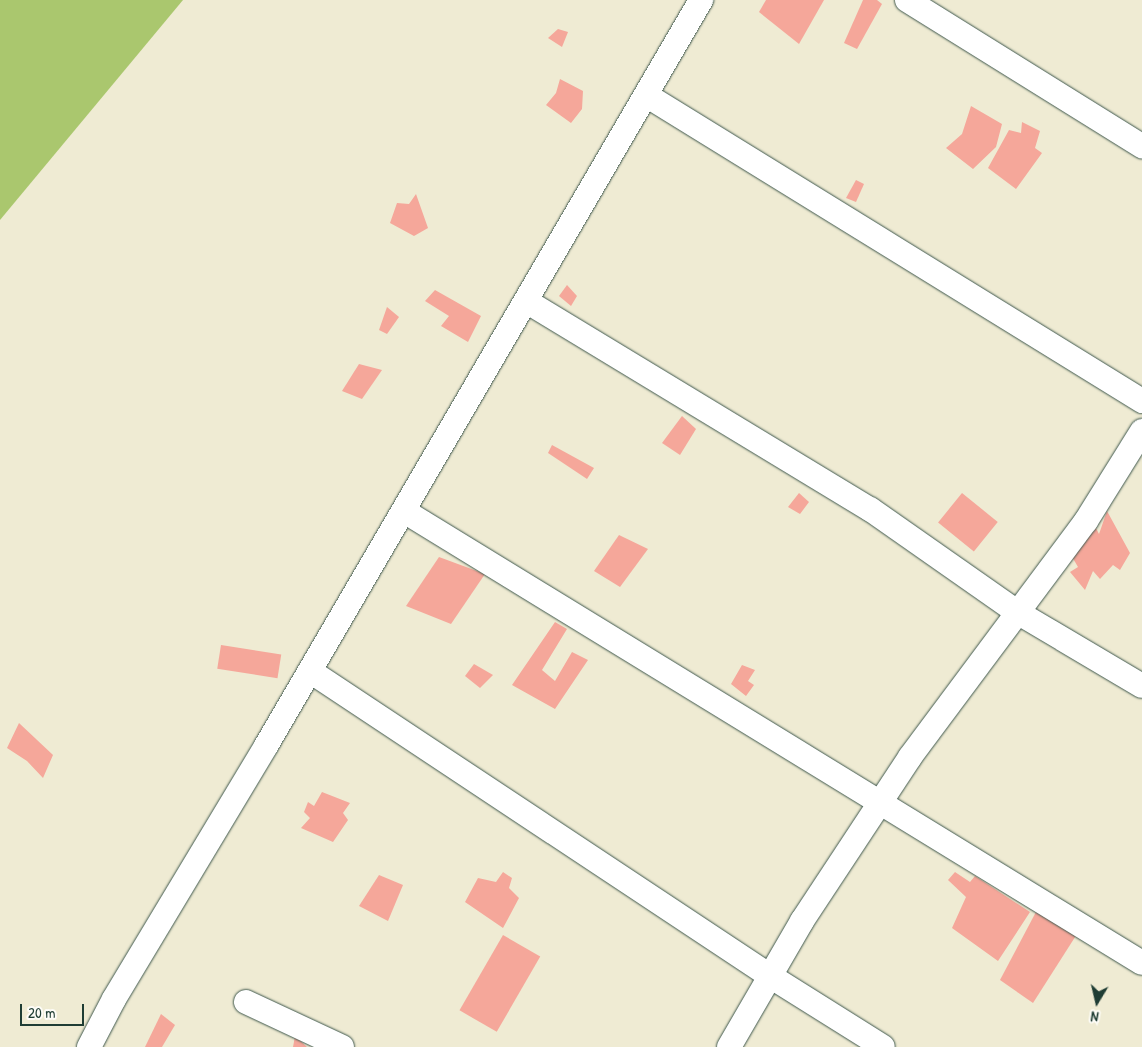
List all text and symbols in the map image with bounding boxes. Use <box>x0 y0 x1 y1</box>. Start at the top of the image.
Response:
north arrow <box>1072 977 1122 1027</box>
scale bar <box>22 994 86 1026</box>
text: 20 m <box>28 1002 55 1023</box>
text: N <box>1089 1007 1100 1027</box>

